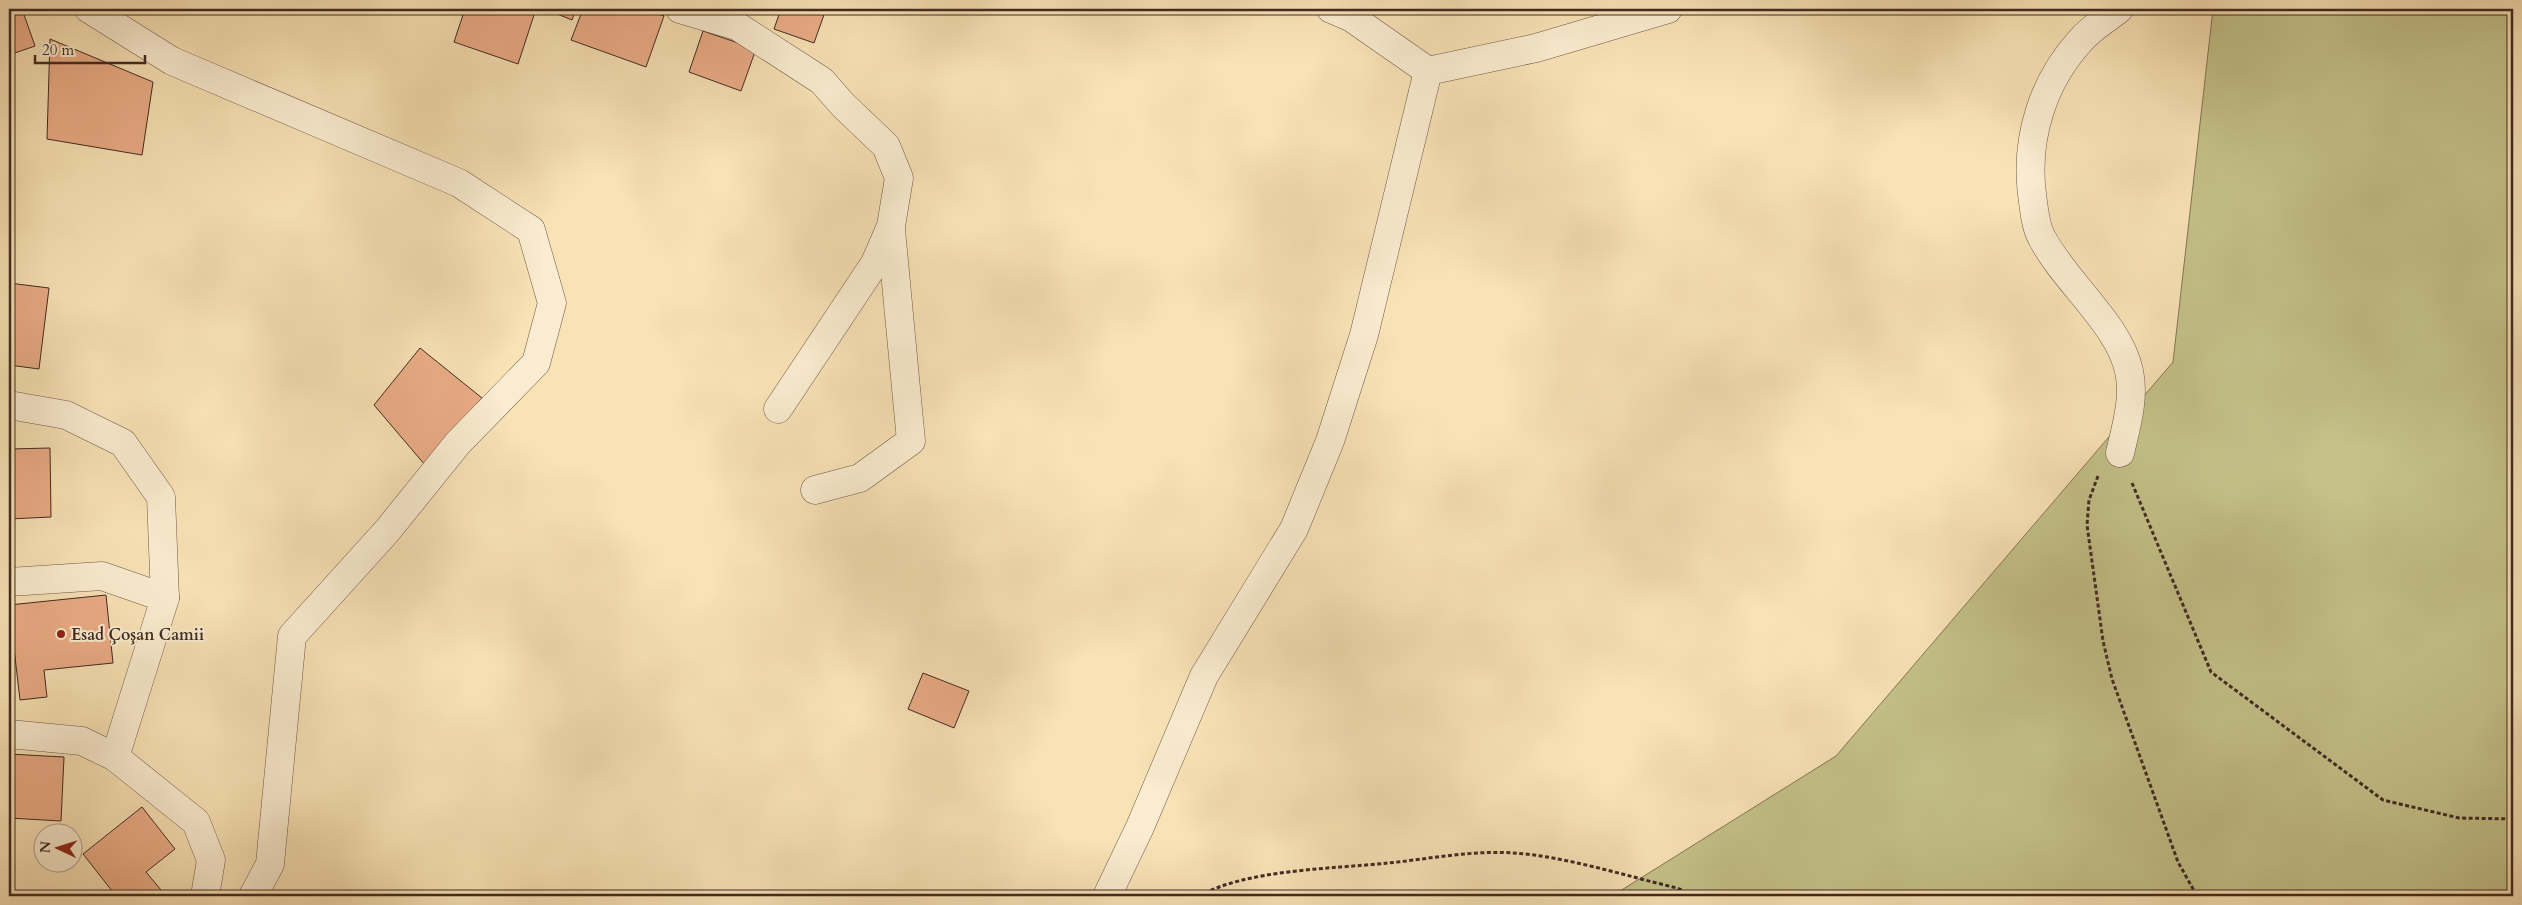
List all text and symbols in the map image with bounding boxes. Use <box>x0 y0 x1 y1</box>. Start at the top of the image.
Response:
scale bar <box>35 32 145 64</box>
text: 20 m <box>42 40 74 60</box>
place label: Esad Çoşan Camii <box>71 624 204 646</box>
marker: Esad Çoşan Camii <box>55 628 67 640</box>
north arrow <box>32 822 82 872</box>
text: N <box>36 840 55 854</box>

